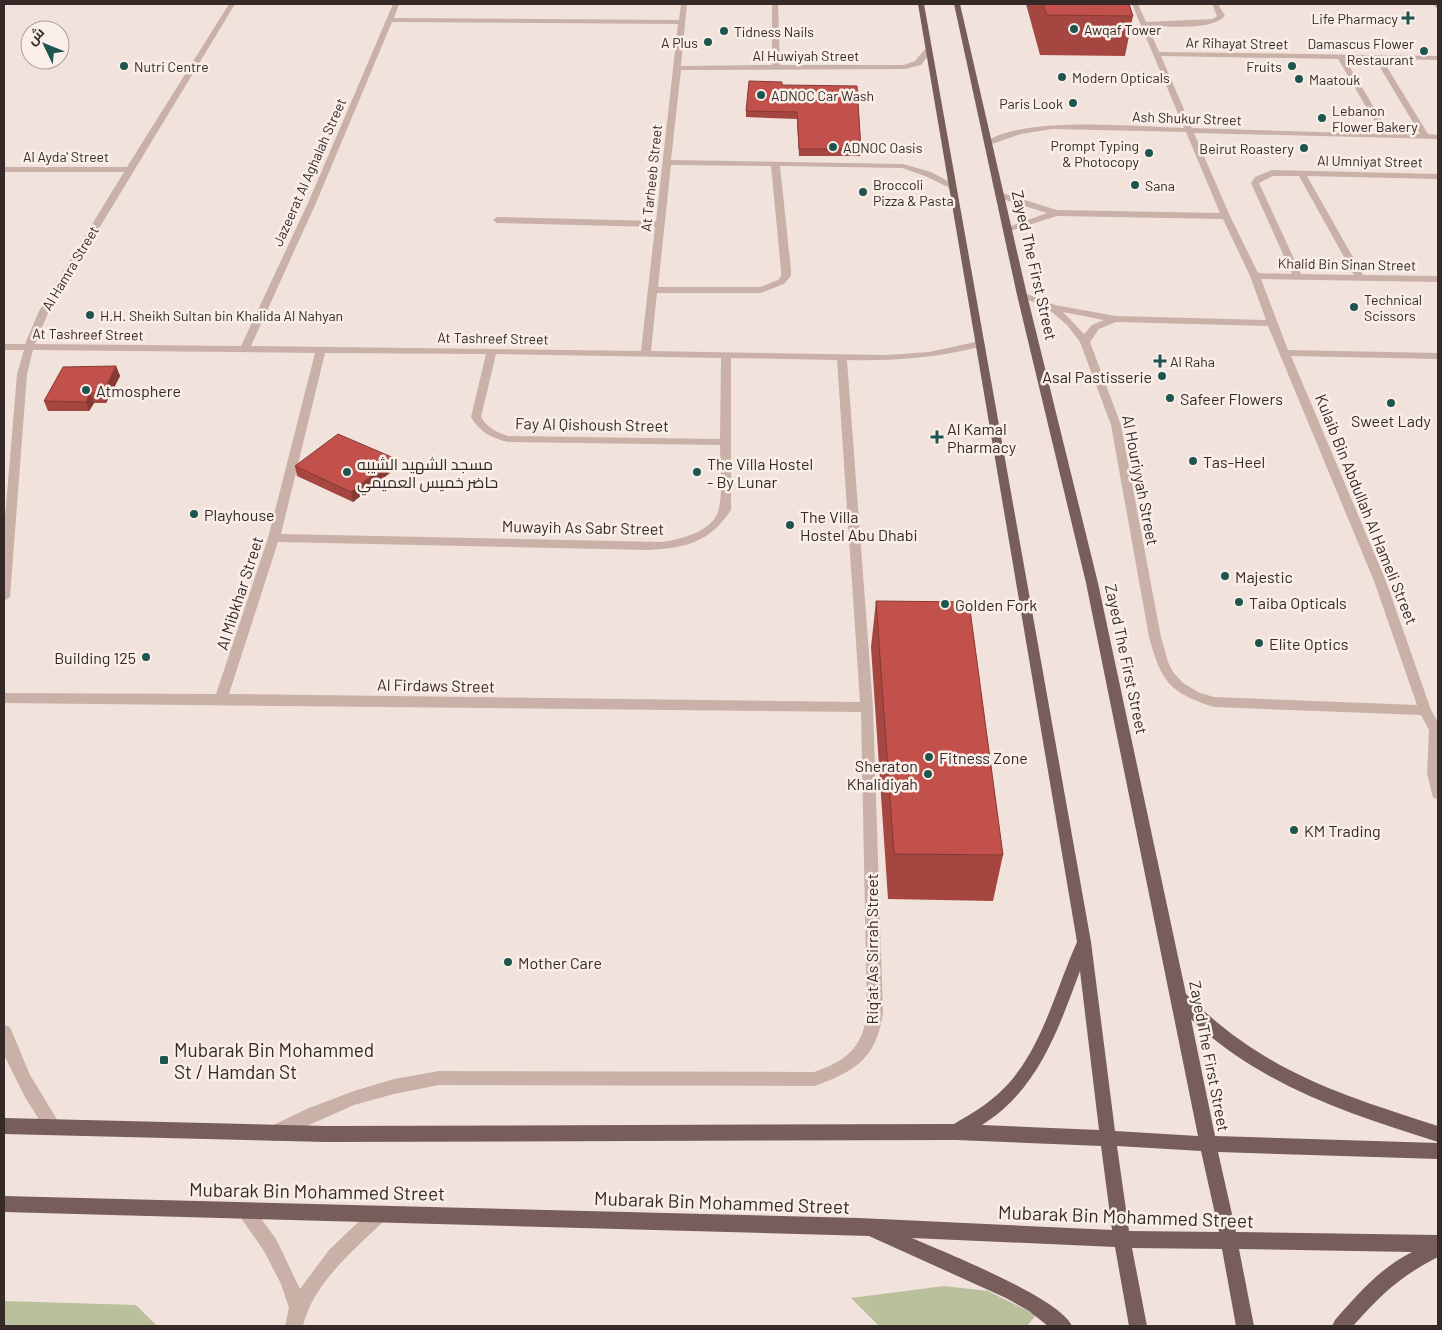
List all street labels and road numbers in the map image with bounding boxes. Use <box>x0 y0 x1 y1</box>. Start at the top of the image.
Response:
street label: Ar Rihayat Street <box>1186 34 1288 52</box>
street label: Al Huwiyah Street <box>753 47 859 64</box>
street label: Jazeerat Al Aghalah Street <box>269 95 349 249</box>
street label: Ash Shukur Street <box>1132 108 1242 128</box>
street label: At Tarheeb Street <box>637 124 665 232</box>
street label: Al Ayda' Street <box>23 148 109 165</box>
street label: Al Umniyat Street <box>1317 152 1423 170</box>
street label: Zayed The First Street <box>1009 188 1061 342</box>
street label: Al Hamra Street <box>38 223 102 313</box>
street label: Khalid Bin Sinan Street <box>1278 254 1416 274</box>
street label: At Tashreef Street <box>32 325 144 343</box>
street label: At Tashreef Street <box>437 329 549 347</box>
street label: Kulaib Bin Abdullah Al Hameli Street <box>1312 391 1422 627</box>
street label: Fay Al Qishoush Street <box>515 413 669 435</box>
street label: Al Houriyyah Street <box>1119 413 1163 547</box>
street label: Muwayih As Sabr Street <box>502 516 664 538</box>
street label: Al Mibkhar Street <box>212 534 266 652</box>
street label: Zayed The First Street <box>1102 582 1152 736</box>
street label: Al Firdaws Street <box>377 674 495 696</box>
street label: Riq'at As Sirrah Street <box>862 874 881 1024</box>
street label: Zayed The First Street <box>1186 979 1234 1133</box>
street label: Mubarak Bin Mohammed Street <box>189 1177 445 1205</box>
street label: Mubarak Bin Mohammed Street <box>594 1186 850 1218</box>
street label: Mubarak Bin Mohammed Street <box>998 1200 1254 1232</box>

